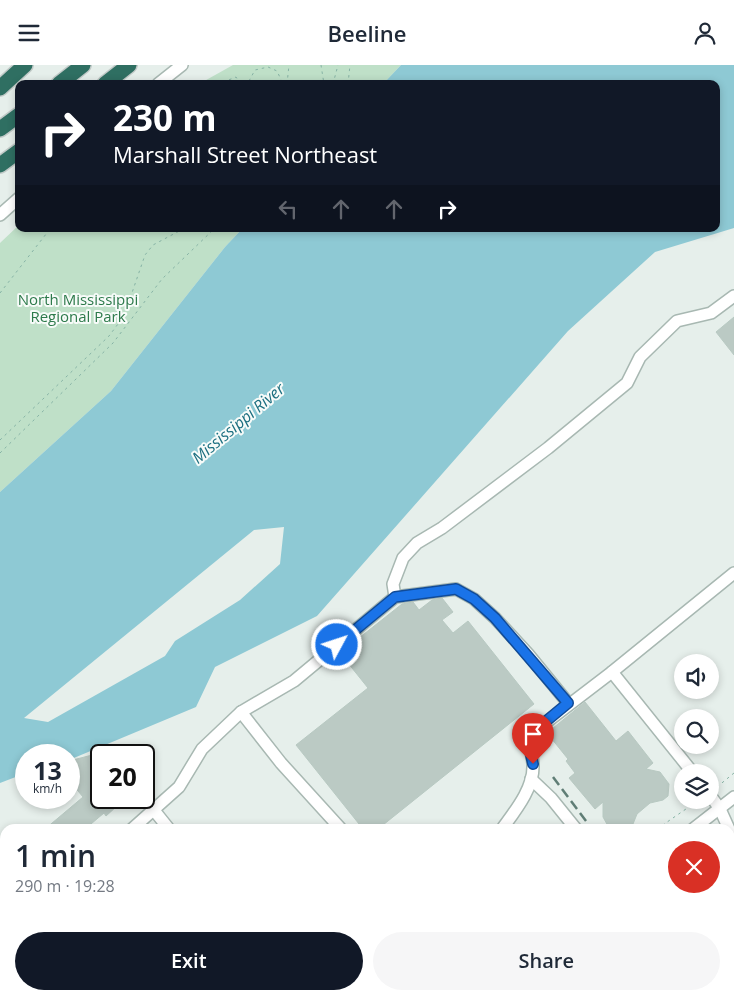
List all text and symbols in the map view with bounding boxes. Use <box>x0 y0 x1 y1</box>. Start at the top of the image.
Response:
text: Beeline <box>328 18 406 48</box>
icon: menu <box>15 19 43 47</box>
icon: person <box>691 19 719 47</box>
text: 230 m <box>113 94 217 141</box>
icon: right <box>30 100 95 165</box>
text: Marshall Street Northeast <box>113 139 377 169</box>
icon: left <box>274 195 302 223</box>
icon: ahead <box>327 195 355 223</box>
icon: ahead <box>380 195 408 223</box>
icon: right <box>433 195 461 223</box>
park label: North Mississippi Regional Park <box>18 289 138 326</box>
water label: Mississippi River <box>187 377 289 468</box>
position arrow <box>310 618 362 670</box>
map controls <box>674 654 719 809</box>
button: sound <box>674 654 719 699</box>
button: search <box>674 709 719 754</box>
pin <box>512 713 554 764</box>
icon: arrive <box>519 720 547 748</box>
speed limit sign: 20 <box>90 744 155 809</box>
text: 13 <box>33 753 62 787</box>
button: layers <box>674 764 719 809</box>
text: km/h <box>33 780 62 797</box>
text: 1 min <box>15 835 96 876</box>
button: close <box>668 841 720 893</box>
text: 290 m · 19:28 <box>15 875 115 897</box>
button: Exit <box>15 932 363 990</box>
button: Share <box>373 932 720 990</box>

